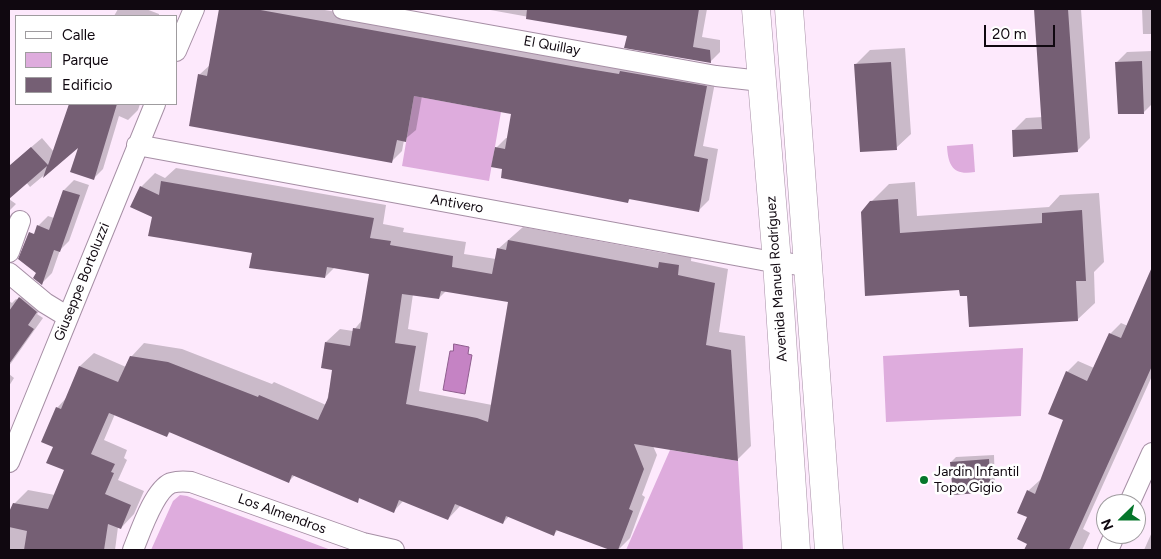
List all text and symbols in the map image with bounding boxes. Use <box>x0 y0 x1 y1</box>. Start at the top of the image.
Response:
legend <box>15 15 178 105</box>
scale bar <box>986 15 1057 47</box>
text: 20 m <box>992 25 1026 43</box>
text: Calle <box>62 26 95 44</box>
street label: El Quillay <box>522 33 582 59</box>
text: Parque <box>62 51 109 69</box>
text: Edificio <box>62 76 112 94</box>
street label: Antivero <box>429 191 485 217</box>
street label: Avenida Manuel Rodríguez <box>763 195 791 363</box>
street label: Giuseppe Bortoluzzi <box>51 220 113 344</box>
place label: Jardin Infantil Topo Gigio <box>934 464 1019 497</box>
marker: Jardin Infantil Topo Gigio <box>918 474 930 486</box>
street label: Los Almendros <box>235 490 329 538</box>
north arrow <box>1096 494 1146 544</box>
text: N <box>1098 516 1117 533</box>

